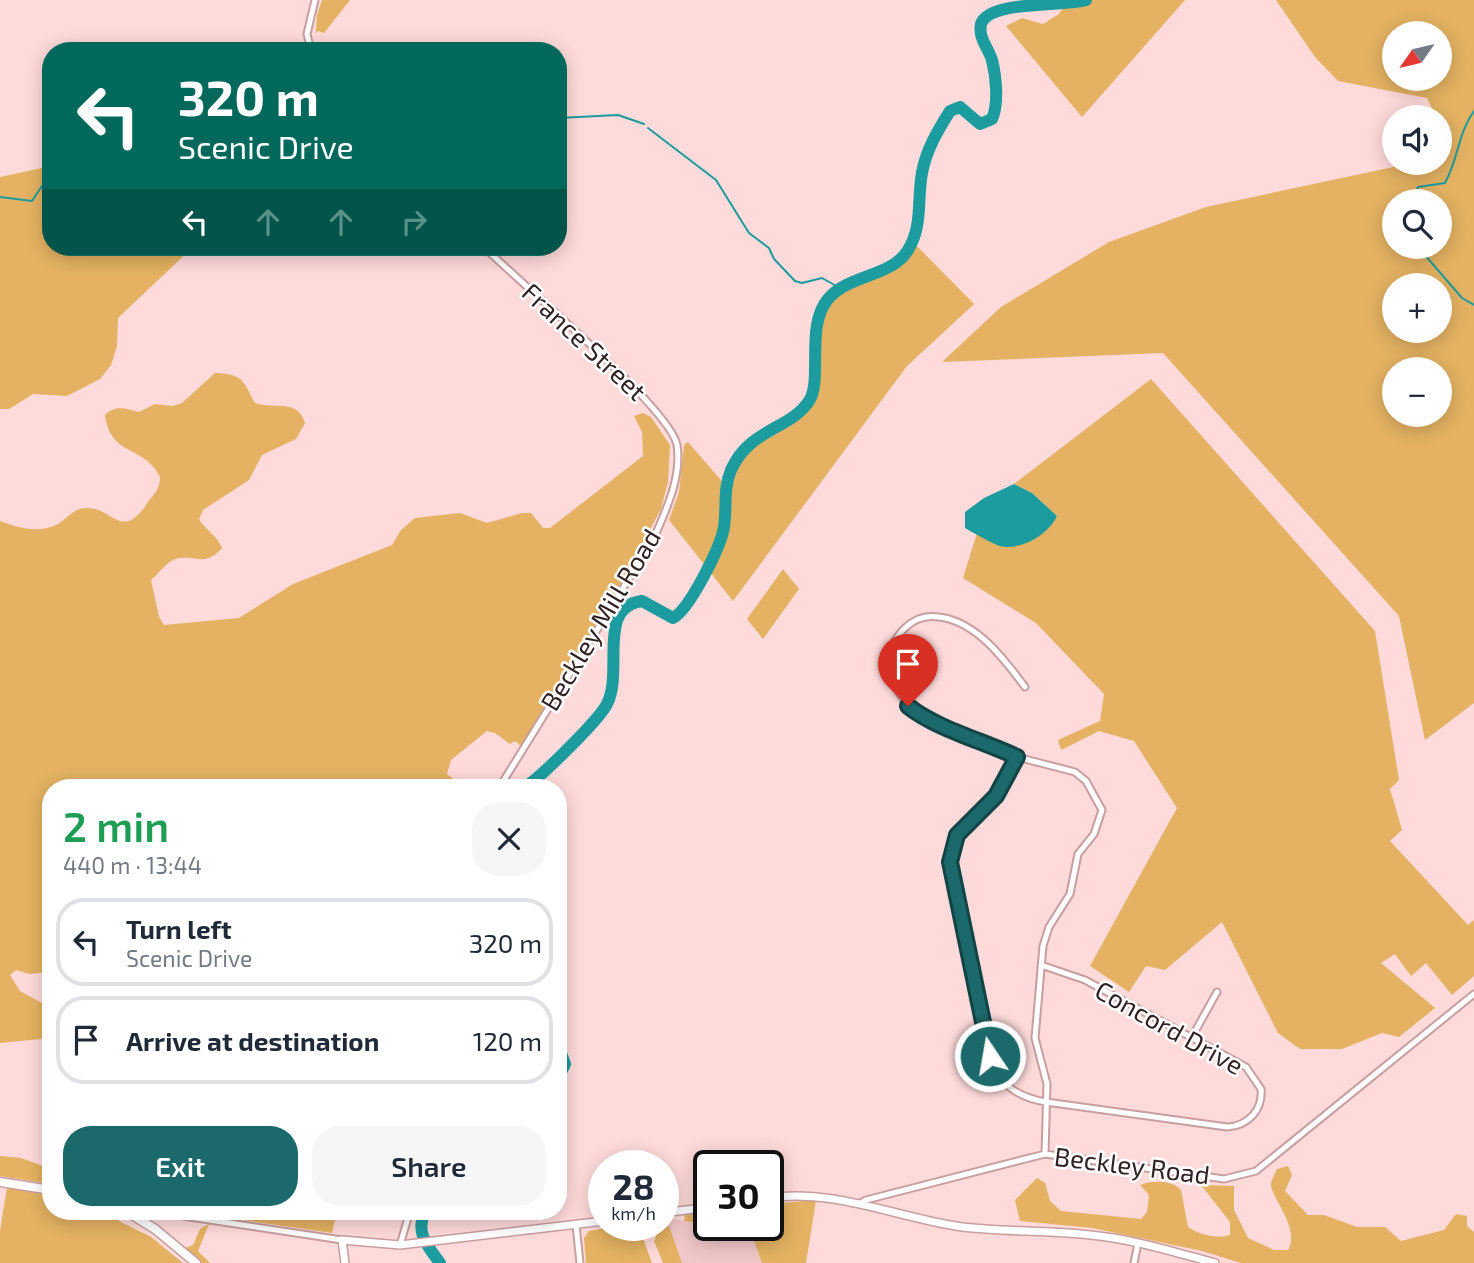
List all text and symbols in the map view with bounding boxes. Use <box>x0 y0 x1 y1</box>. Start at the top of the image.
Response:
north arrow <box>1382 21 1452 91</box>
map controls <box>1382 21 1452 427</box>
text: 320 m <box>178 67 319 126</box>
icon: left <box>63 70 154 161</box>
button: sound <box>1382 105 1452 175</box>
text: Scenic Drive <box>178 127 354 165</box>
button: search <box>1382 189 1452 259</box>
icon: left <box>176 203 214 241</box>
icon: ahead <box>249 203 287 241</box>
icon: ahead <box>322 203 360 241</box>
icon: right <box>395 203 433 241</box>
button: + <box>1382 273 1452 343</box>
street label: France Street <box>517 276 653 406</box>
button: − <box>1382 357 1452 427</box>
street label: Beckley Mill Road <box>533 523 666 716</box>
pin <box>878 634 938 706</box>
icon: arrive <box>889 645 927 683</box>
text: 2 min <box>63 800 169 850</box>
button: close <box>472 802 546 876</box>
text: 440 m · 13:44 <box>63 851 202 879</box>
text: Turn left <box>126 913 232 944</box>
icon: left <box>67 923 105 961</box>
text: 320 m <box>469 927 542 958</box>
text: Scenic Drive <box>126 944 252 972</box>
street label: Concord Drive <box>1090 973 1249 1080</box>
position arrow <box>953 1019 1027 1093</box>
icon: arrive <box>67 1021 105 1059</box>
text: Arrive at destination <box>126 1025 379 1056</box>
text: 120 m <box>473 1025 542 1056</box>
button: Exit <box>63 1126 298 1206</box>
button: Share <box>312 1126 546 1206</box>
street label: Beckley Road <box>1053 1140 1212 1189</box>
speed limit sign: 30 <box>693 1150 784 1241</box>
text: 28 <box>612 1165 655 1207</box>
text: km/h <box>611 1202 656 1224</box>

